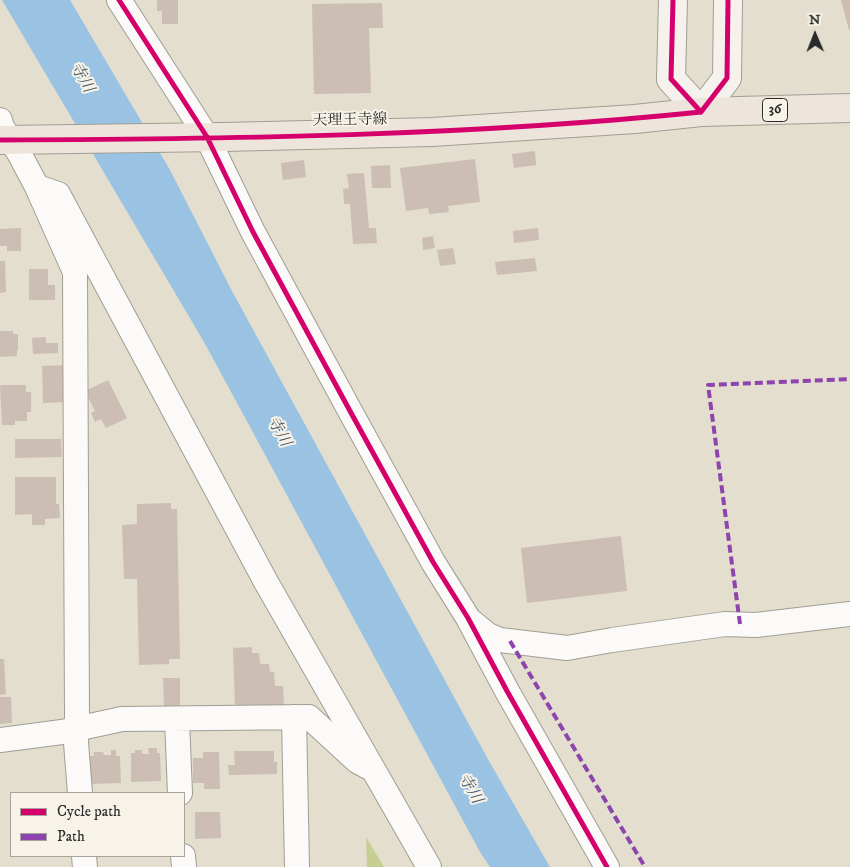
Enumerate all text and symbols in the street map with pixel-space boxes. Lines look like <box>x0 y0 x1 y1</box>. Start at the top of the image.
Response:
north arrow <box>790 10 840 60</box>
text: N <box>809 11 821 29</box>
water label: 寺川 <box>65 59 97 97</box>
road number: 36 <box>762 98 788 122</box>
street label: 天理王寺線 <box>312 111 388 131</box>
water label: 寺川 <box>262 413 294 451</box>
water label: 寺川 <box>453 770 485 808</box>
legend <box>10 792 185 857</box>
text: Cycle path <box>57 802 121 821</box>
text: Path <box>57 827 85 846</box>

